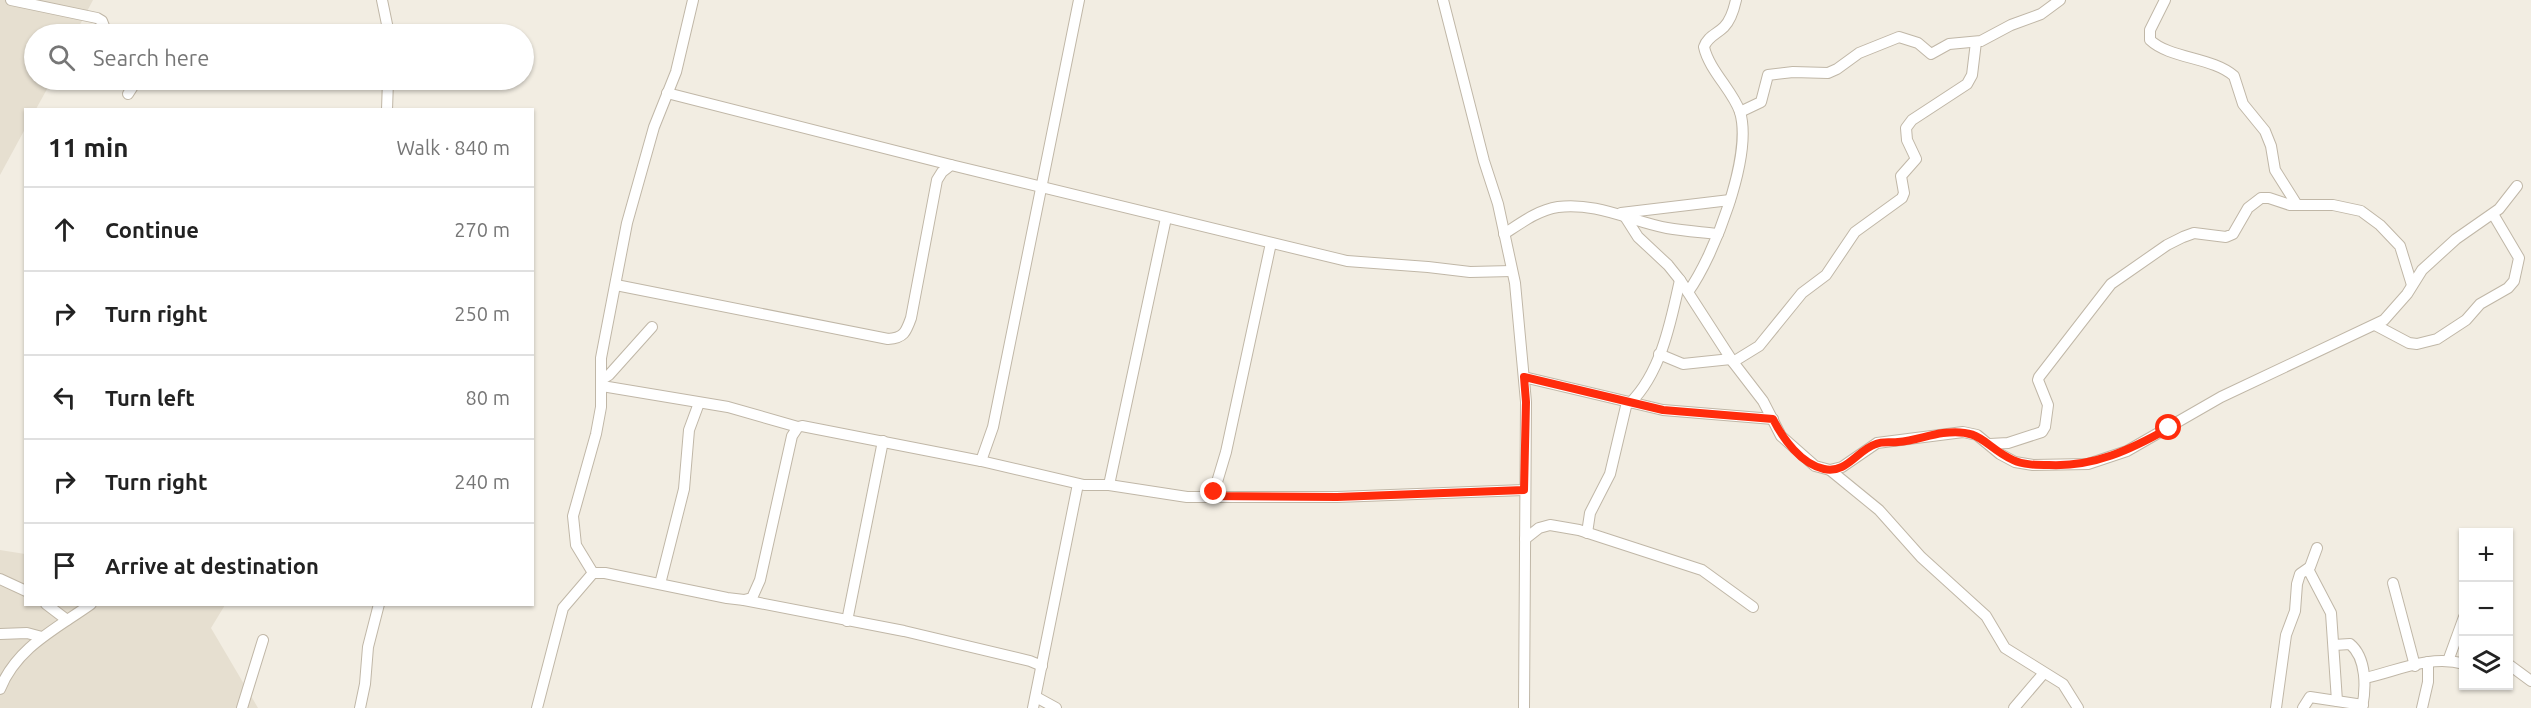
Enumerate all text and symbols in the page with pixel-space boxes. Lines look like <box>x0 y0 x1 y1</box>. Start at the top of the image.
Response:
search box <box>24 24 534 90</box>
icon: search <box>45 41 78 74</box>
text: Search here <box>93 45 209 70</box>
text: 11 min <box>48 133 128 162</box>
text: Walk · 840 m <box>397 136 510 159</box>
icon: ahead <box>48 213 81 246</box>
text: Continue <box>105 217 199 242</box>
text: 270 m <box>454 218 510 241</box>
icon: right <box>48 297 81 330</box>
text: Turn right <box>105 301 207 326</box>
text: 250 m <box>454 302 510 325</box>
icon: left <box>48 381 81 414</box>
text: Turn left <box>105 385 195 410</box>
text: 80 m <box>466 386 510 409</box>
route start <box>2155 414 2181 440</box>
icon: right <box>48 465 81 498</box>
text: Turn right <box>105 469 207 494</box>
text: 240 m <box>454 470 510 493</box>
route end <box>1200 478 1226 504</box>
map controls <box>2459 528 2513 690</box>
button: + <box>2459 528 2513 582</box>
icon: arrive <box>48 549 81 582</box>
text: Arrive at destination <box>105 553 319 578</box>
button: − <box>2459 582 2513 636</box>
button: layers <box>2459 636 2513 690</box>

